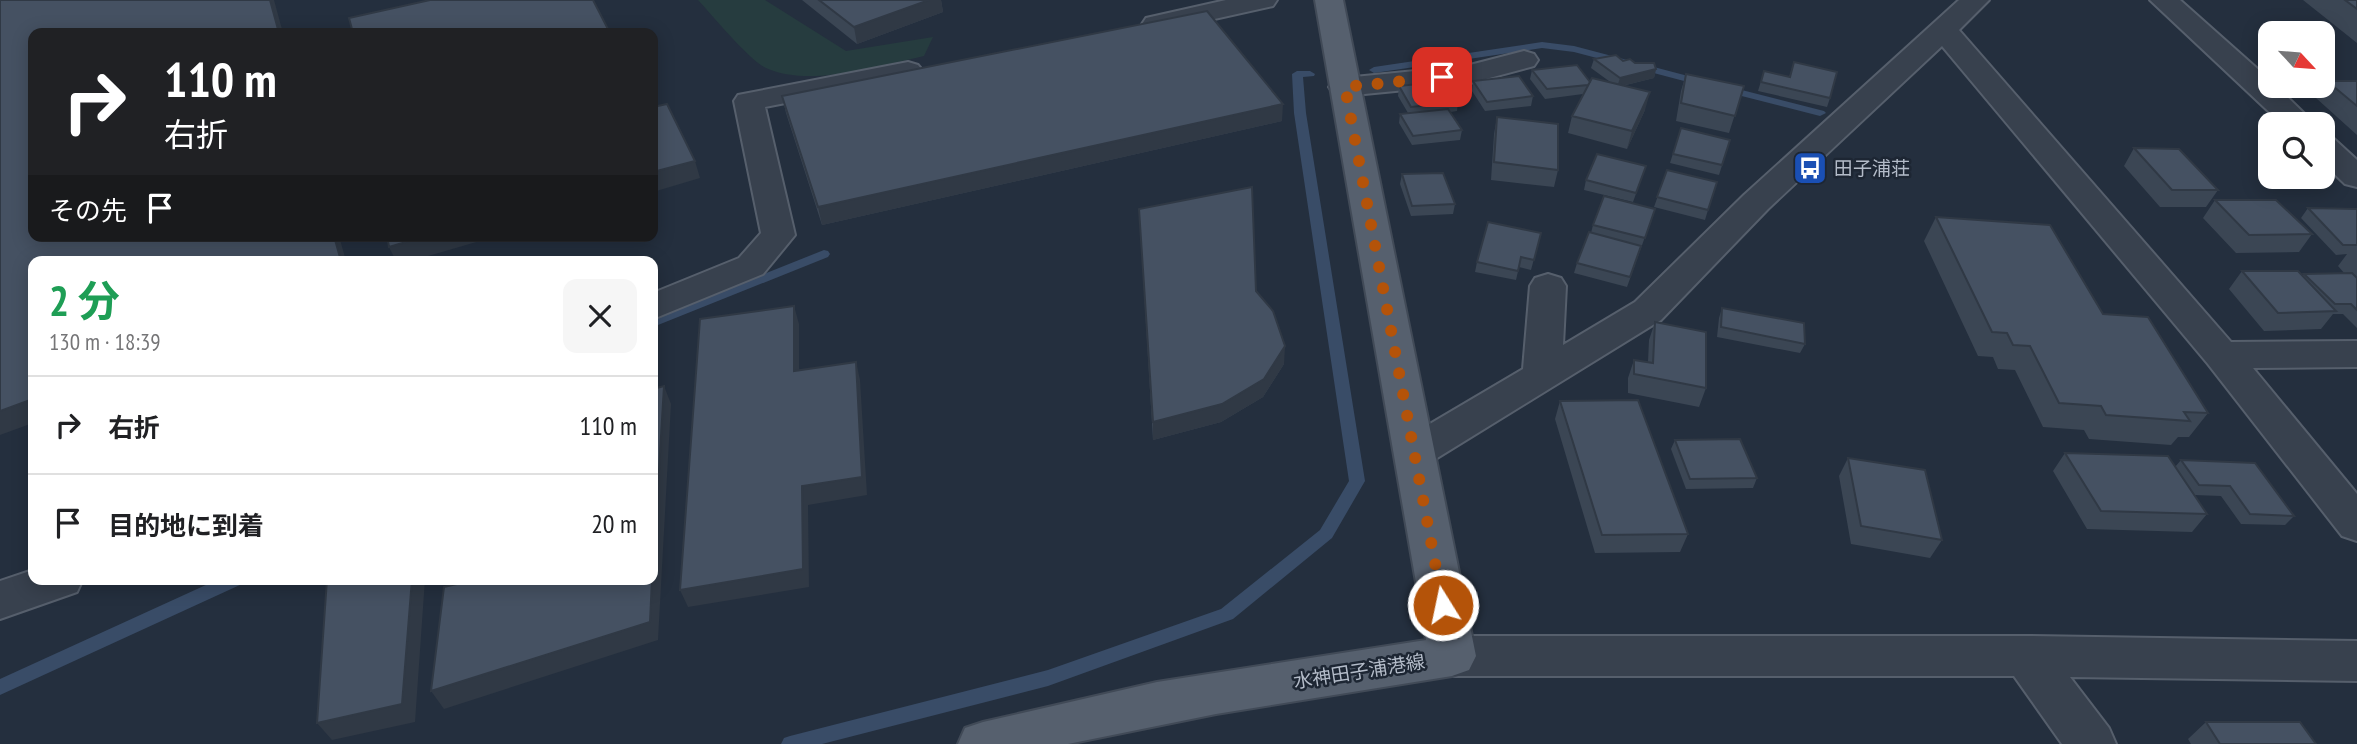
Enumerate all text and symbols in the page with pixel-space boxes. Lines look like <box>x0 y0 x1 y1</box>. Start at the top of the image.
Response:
north arrow <box>2258 21 2334 98</box>
map controls <box>2258 21 2335 189</box>
text: 110 m <box>164 47 277 111</box>
pin <box>1412 47 1472 107</box>
icon: right <box>49 56 140 147</box>
icon: arrive <box>1423 58 1461 96</box>
button: search <box>2258 112 2335 189</box>
text: 右折 <box>164 113 228 155</box>
bus stop icon: 田子浦荘 <box>1791 149 1829 187</box>
place label: 田子浦荘 <box>1834 156 1910 180</box>
icon: arrive <box>141 189 179 227</box>
text: その先 <box>49 194 127 227</box>
text: 2 分 <box>49 273 120 328</box>
button: close <box>563 279 637 353</box>
text: 130 m · 18:39 <box>49 327 161 356</box>
icon: right <box>49 406 87 444</box>
text: 110 m <box>579 409 637 442</box>
text: 右折 <box>108 411 160 444</box>
icon: arrive <box>49 504 87 542</box>
text: 20 m <box>591 507 637 540</box>
text: 目的地に到着 <box>108 509 264 542</box>
position arrow <box>1406 568 1480 642</box>
street label: 水神田子浦港線 <box>1291 649 1427 693</box>

